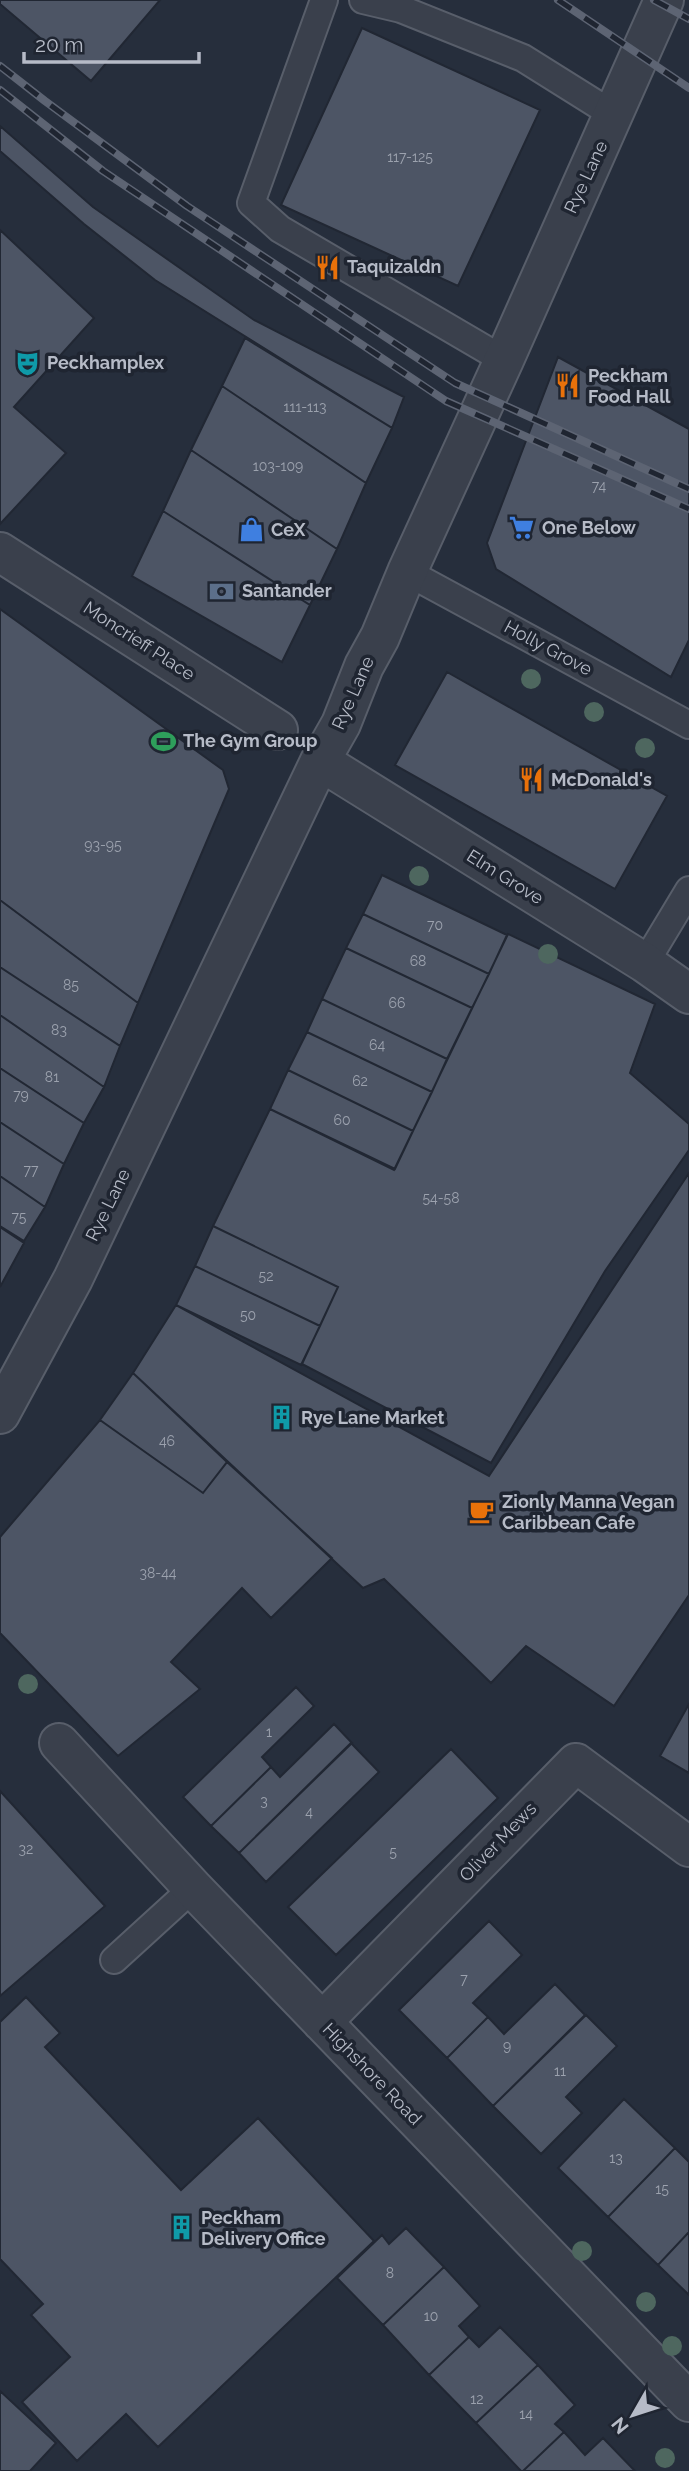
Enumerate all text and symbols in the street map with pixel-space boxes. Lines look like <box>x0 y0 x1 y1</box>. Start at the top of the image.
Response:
scale bar <box>24 21 200 65</box>
text: 20 m <box>35 32 83 57</box>
street label: Rye Lane <box>560 137 612 216</box>
house number: 117-125 <box>387 149 433 165</box>
restaurant icon: Taquizaldn <box>313 253 341 281</box>
place label: Taquizaldn <box>347 256 441 277</box>
theatre icon: Peckhamplex <box>13 349 41 377</box>
place label: Peckhamplex <box>47 352 164 373</box>
place label: Peckham Food Hall <box>588 365 671 407</box>
restaurant icon: Peckham Food Hall <box>554 372 582 400</box>
house number: 111-113 <box>283 399 327 415</box>
house number: 103-109 <box>253 458 303 474</box>
house number: 74 <box>592 478 607 494</box>
supermarket icon: One Below <box>508 514 536 542</box>
shop icon: CeX <box>237 516 265 544</box>
place label: One Below <box>542 517 637 538</box>
place label: CeX <box>271 519 306 540</box>
bank icon: Santander <box>208 577 236 605</box>
place label: Santander <box>242 580 332 601</box>
street label: Moncrieff Place <box>80 597 199 685</box>
street label: Holly Grove <box>501 616 596 680</box>
street label: Rye Lane <box>327 653 378 733</box>
sports icon: The Gym Group <box>149 727 177 755</box>
place label: The Gym Group <box>183 730 317 751</box>
restaurant icon: McDonald's <box>517 766 545 794</box>
place label: McDonald's <box>551 769 652 790</box>
house number: 93-95 <box>84 837 122 853</box>
street label: Elm Grove <box>463 845 548 909</box>
house number: 70 <box>427 917 443 933</box>
house number: 68 <box>410 953 426 969</box>
house number: 85 <box>63 977 79 993</box>
house number: 66 <box>389 995 405 1011</box>
house number: 83 <box>51 1022 67 1038</box>
house number: 64 <box>369 1037 385 1053</box>
house number: 81 <box>45 1069 59 1085</box>
house number: 62 <box>352 1073 368 1089</box>
house number: 79 <box>13 1087 29 1103</box>
house number: 60 <box>333 1112 351 1128</box>
house number: 77 <box>24 1162 39 1178</box>
street label: Rye Lane <box>81 1165 134 1244</box>
house number: 54-58 <box>422 1190 460 1206</box>
house number: 75 <box>12 1209 27 1225</box>
house number: 52 <box>259 1268 273 1284</box>
house number: 50 <box>240 1307 256 1323</box>
building icon: Rye Lane Market <box>267 1404 295 1432</box>
place label: Rye Lane Market <box>301 1407 444 1428</box>
house number: 46 <box>159 1433 175 1449</box>
place label: Zionly Manna Vegan Caribbean Cafe <box>502 1491 675 1533</box>
cafe icon: Zionly Manna Vegan Caribbean Cafe <box>468 1498 496 1526</box>
house number: 38-44 <box>140 1565 177 1581</box>
house number: 1 <box>266 1724 272 1740</box>
house number: 3 <box>260 1793 268 1809</box>
street label: Oliver Mews <box>455 1798 541 1886</box>
house number: 4 <box>305 1804 313 1820</box>
house number: 32 <box>19 1841 33 1857</box>
house number: 5 <box>389 1844 397 1860</box>
house number: 7 <box>460 1971 468 1987</box>
street label: Highshore Road <box>319 2018 426 2129</box>
house number: 9 <box>503 2038 511 2054</box>
house number: 11 <box>554 2063 566 2079</box>
house number: 13 <box>609 2150 623 2166</box>
house number: 15 <box>655 2181 669 2197</box>
place label: Peckham Delivery Office <box>201 2207 326 2249</box>
building icon: Peckham Delivery Office <box>167 2214 195 2242</box>
house number: 8 <box>386 2265 394 2281</box>
house number: 10 <box>424 2308 438 2324</box>
north arrow <box>598 2380 668 2450</box>
house number: 12 <box>470 2391 484 2407</box>
house number: 14 <box>519 2406 533 2422</box>
text: N <box>607 2413 633 2438</box>

